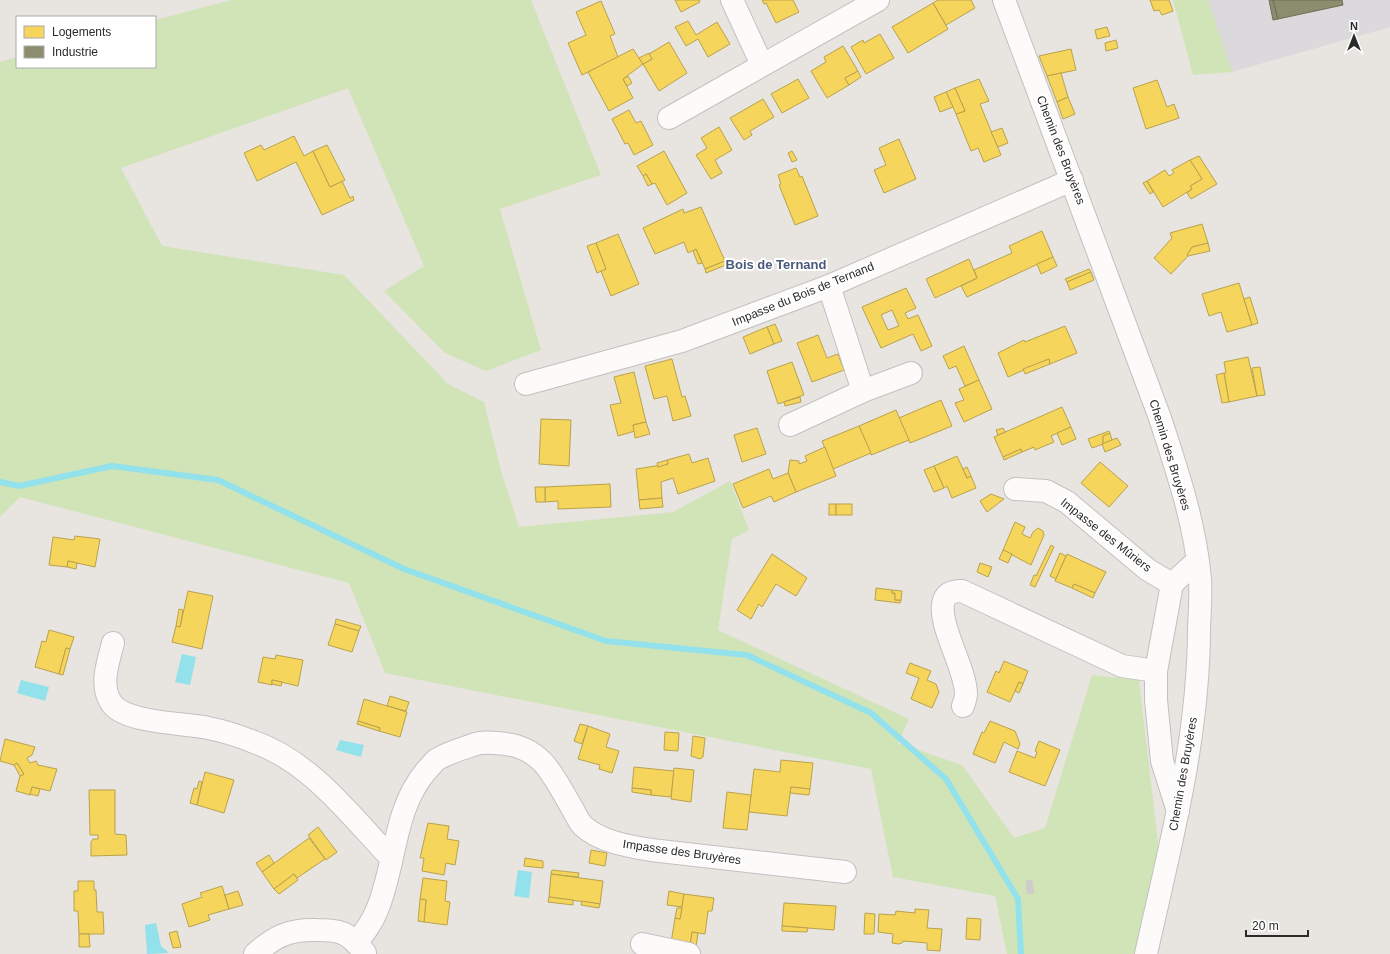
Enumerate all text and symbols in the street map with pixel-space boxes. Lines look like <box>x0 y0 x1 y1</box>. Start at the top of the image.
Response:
legend <box>16 16 156 68</box>
north arrow <box>1334 16 1374 56</box>
text: N <box>1350 20 1358 32</box>
text: Logements <box>52 25 111 39</box>
text: Industrie <box>52 45 98 59</box>
street label: Chemin des Bruyères <box>1034 94 1088 206</box>
district label: Bois de Ternand <box>726 257 826 272</box>
street label: Impasse du Bois de Ternand <box>730 259 876 329</box>
street label: Chemin des Bruyères <box>1146 398 1194 512</box>
street label: Impasse des Mûriers <box>1058 495 1154 575</box>
street label: Chemin des Bruyères <box>1166 716 1200 832</box>
street label: Impasse des Bruyères <box>622 837 742 867</box>
scale bar <box>1246 912 1308 938</box>
text: 20 m <box>1252 919 1279 933</box>

